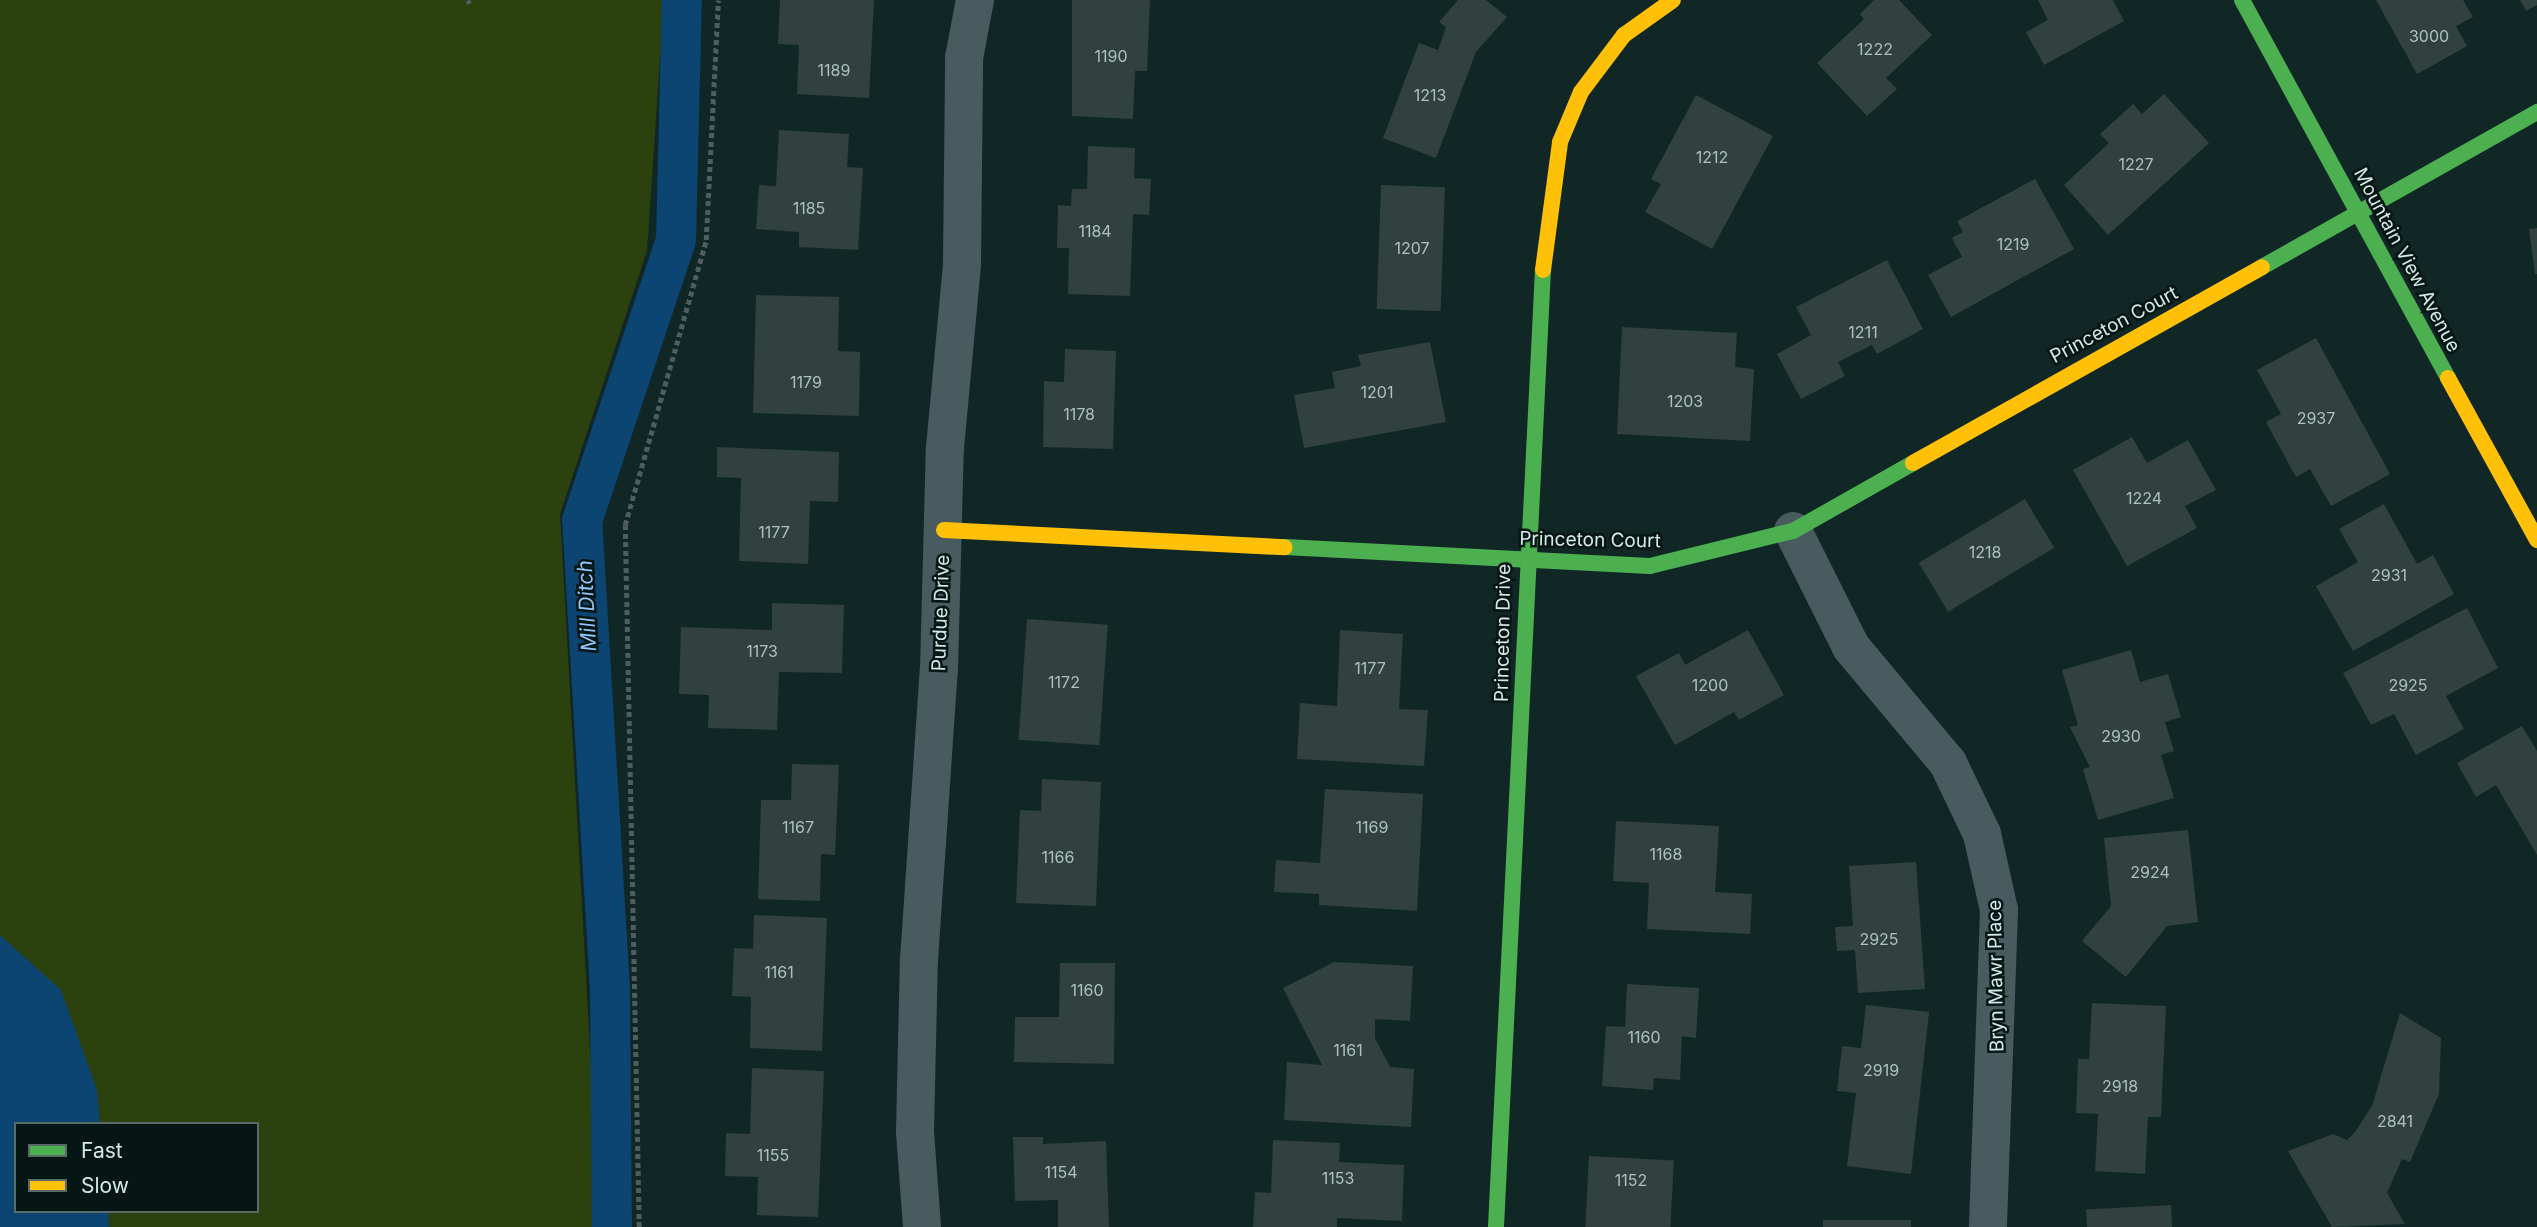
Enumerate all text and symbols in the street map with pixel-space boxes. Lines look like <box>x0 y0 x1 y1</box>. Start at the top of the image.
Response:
house number: 3000 <box>2409 26 2449 46</box>
house number: 1222 <box>1857 39 1893 59</box>
house number: 1190 <box>1094 46 1128 66</box>
house number: 1189 <box>818 60 850 80</box>
house number: 1213 <box>1414 85 1446 105</box>
house number: 1212 <box>1696 147 1728 167</box>
house number: 1227 <box>2118 154 2154 174</box>
street label: Mountain View Avenue <box>2349 164 2465 356</box>
house number: 1185 <box>793 198 825 218</box>
house number: 1184 <box>1078 221 1112 241</box>
house number: 1219 <box>1997 234 2029 254</box>
house number: 1207 <box>1394 238 1430 258</box>
street label: Princeton Court <box>2046 282 2182 368</box>
house number: 1211 <box>1848 322 1878 342</box>
house number: 1179 <box>790 372 822 392</box>
house number: 1201 <box>1361 382 1393 402</box>
house number: 1203 <box>1667 391 1703 411</box>
house number: 1178 <box>1063 404 1095 424</box>
house number: 2937 <box>2297 408 2335 428</box>
house number: 1224 <box>2126 488 2162 508</box>
house number: 1177 <box>758 522 790 542</box>
street label: Princeton Court <box>1519 527 1661 553</box>
house number: 1218 <box>1969 542 2001 562</box>
street label: Purdue Drive <box>928 554 954 672</box>
water label: Mill Ditch <box>572 560 602 652</box>
street label: Princeton Drive <box>1490 564 1516 702</box>
house number: 2931 <box>2371 565 2407 585</box>
house number: 1173 <box>746 641 778 661</box>
house number: 1177 <box>1354 658 1386 678</box>
house number: 1172 <box>1048 672 1080 692</box>
house number: 1200 <box>1692 675 1728 695</box>
house number: 2925 <box>2388 675 2428 695</box>
house number: 2930 <box>2101 726 2141 746</box>
house number: 1167 <box>782 817 814 837</box>
house number: 1169 <box>1356 817 1388 837</box>
house number: 1168 <box>1650 844 1682 864</box>
house number: 1166 <box>1042 847 1074 867</box>
house number: 2924 <box>2130 862 2170 882</box>
street label: Bryn Mawr Place <box>1983 900 2009 1052</box>
house number: 2925 <box>1859 929 1899 949</box>
house number: 1161 <box>764 962 794 982</box>
house number: 1160 <box>1070 980 1104 1000</box>
house number: 1160 <box>1627 1027 1661 1047</box>
house number: 1161 <box>1333 1040 1363 1060</box>
house number: 2919 <box>1863 1060 1899 1080</box>
house number: 2918 <box>2102 1076 2138 1096</box>
house number: 2841 <box>2377 1111 2413 1131</box>
legend <box>14 1122 259 1213</box>
text: Fast <box>81 1138 123 1163</box>
house number: 1155 <box>757 1145 789 1165</box>
house number: 1154 <box>1044 1162 1078 1182</box>
house number: 1153 <box>1322 1168 1354 1188</box>
house number: 1152 <box>1615 1170 1647 1190</box>
text: Slow <box>81 1173 129 1198</box>

